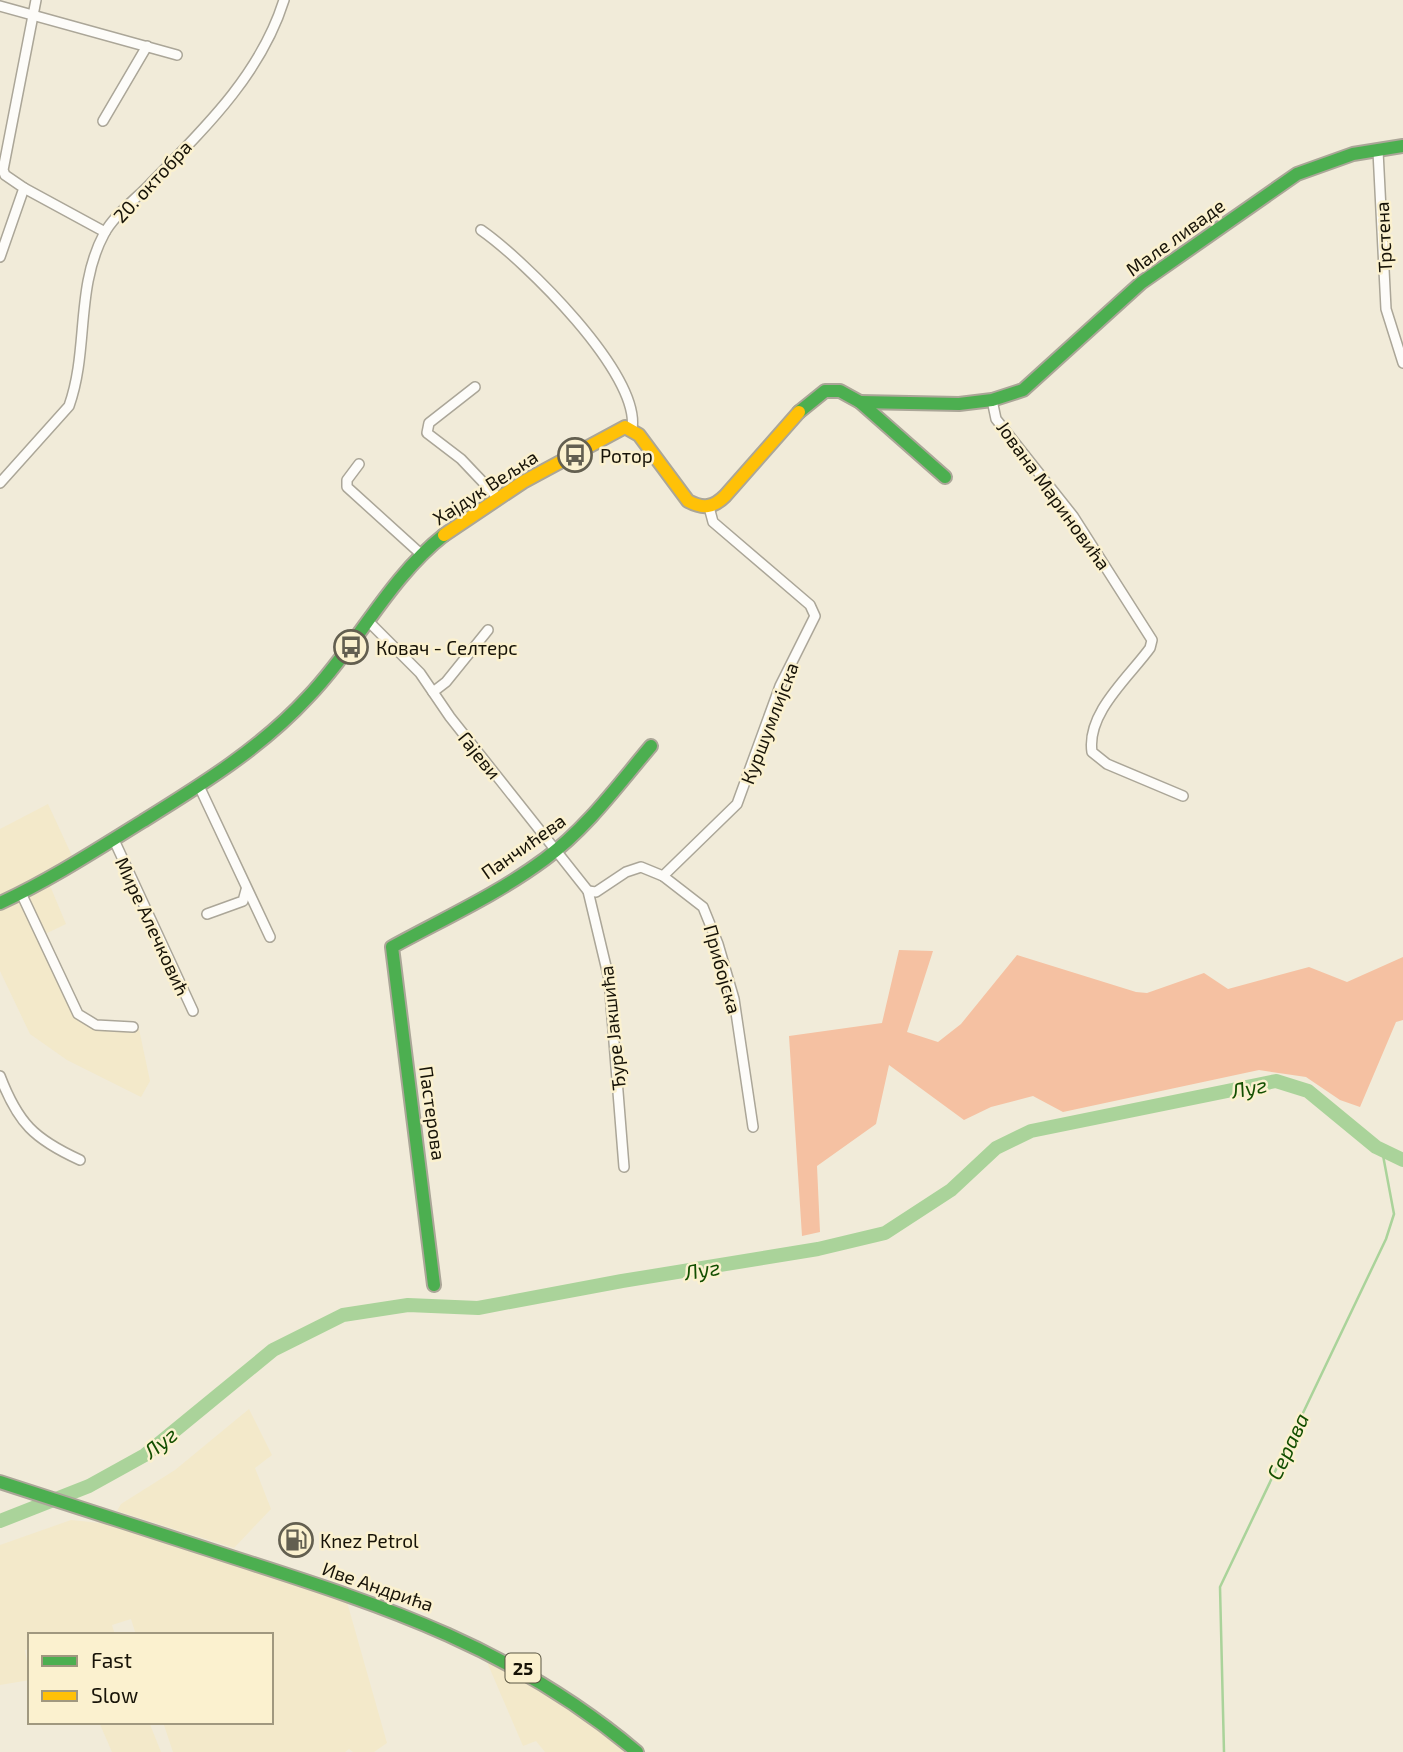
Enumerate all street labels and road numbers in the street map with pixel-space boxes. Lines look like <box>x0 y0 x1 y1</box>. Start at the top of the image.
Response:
street label: 20. октобра <box>108 135 196 227</box>
street label: Мале ливаде <box>1121 193 1229 281</box>
street label: Трстена <box>1370 201 1396 273</box>
street label: Јована Мариновића <box>992 416 1116 574</box>
street label: Хајдук Вељка <box>428 445 542 530</box>
street label: Куршумлијска <box>735 659 804 788</box>
street label: Гајеви <box>454 726 506 784</box>
street label: Панчићева <box>476 809 570 883</box>
street label: Мире Алечковић <box>111 853 195 999</box>
street label: Прибојска <box>699 922 747 1016</box>
street label: Ђуре Јакшића <box>594 964 631 1091</box>
street label: Пастерова <box>415 1064 451 1162</box>
street label: Иве Андрића <box>319 1556 437 1616</box>
road number: 25 <box>505 1653 540 1682</box>

